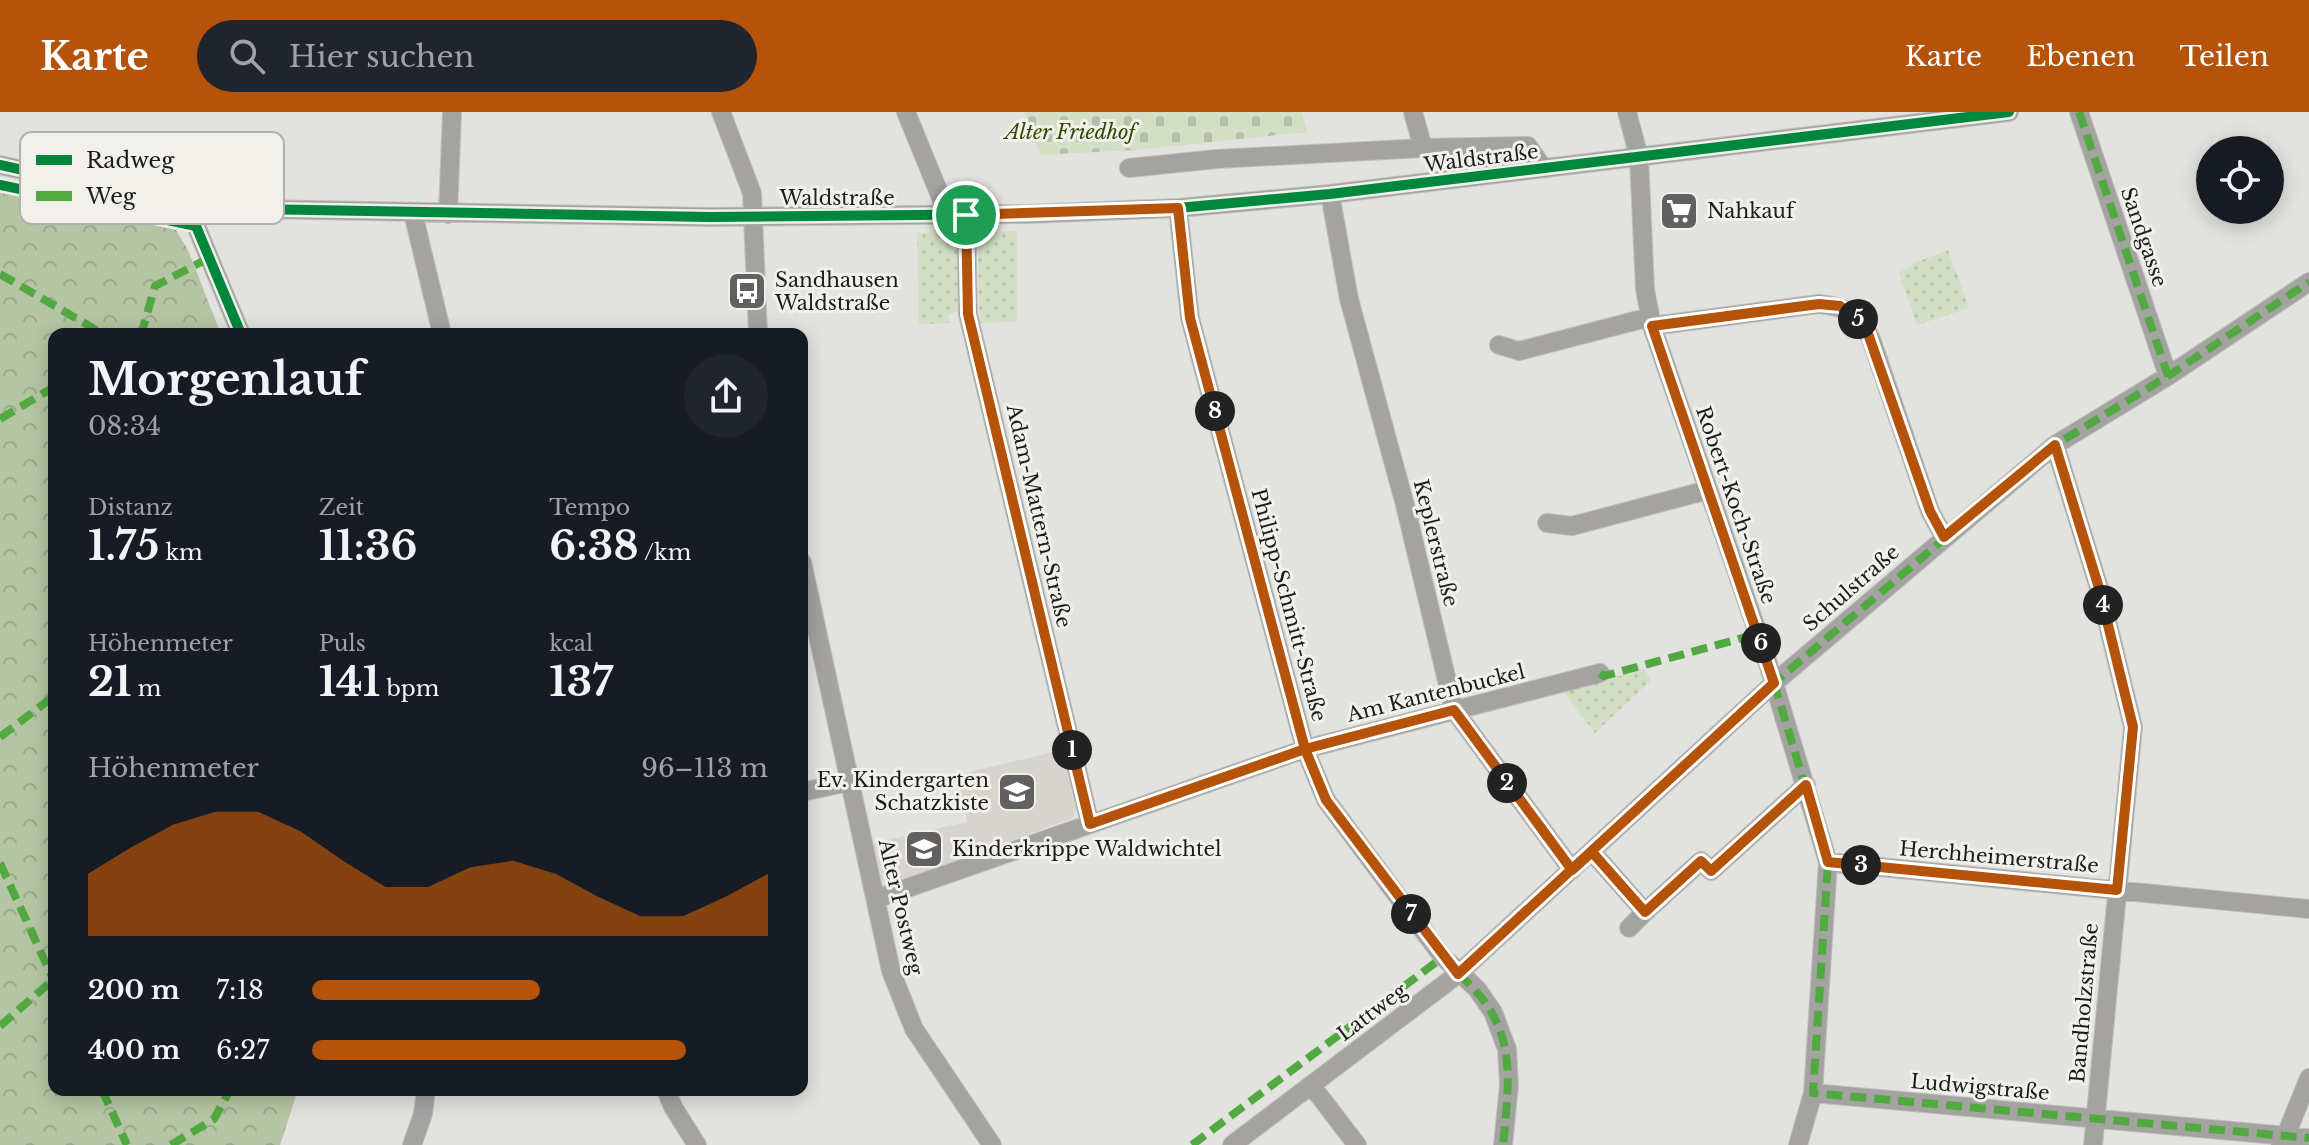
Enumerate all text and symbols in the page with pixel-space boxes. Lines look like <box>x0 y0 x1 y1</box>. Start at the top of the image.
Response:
search box <box>197 20 757 92</box>
text: Karte <box>40 33 149 80</box>
icon: search <box>225 34 269 78</box>
text: Hier suchen <box>289 38 474 75</box>
text: Karte <box>1905 39 1982 74</box>
text: Ebenen <box>2026 39 2135 74</box>
text: Teilen <box>2179 39 2269 74</box>
park label: Alter Friedhof <box>1002 120 1139 144</box>
legend <box>20 132 284 224</box>
map controls <box>2196 136 2284 224</box>
button: locate <box>2196 136 2284 224</box>
street label: Waldstraße <box>1421 139 1540 177</box>
text: Radweg <box>86 147 175 174</box>
pin <box>932 181 1000 249</box>
text: Weg <box>85 183 137 210</box>
street label: Sandgasse <box>2116 184 2172 290</box>
street label: Waldstraße <box>778 186 895 210</box>
supermarket icon: Nahkauf <box>1658 190 1700 232</box>
icon: arrive <box>944 193 988 237</box>
place label: Nahkauf <box>1707 199 1797 223</box>
place label: Sandhausen Waldstraße <box>774 268 899 315</box>
bus stop icon: Sandhausen Waldstraße <box>726 270 768 312</box>
pin: 5 <box>1838 299 1878 339</box>
text: 5 <box>1851 305 1865 332</box>
text: Morgenlauf <box>88 352 364 407</box>
button: share <box>684 354 768 438</box>
pin: 8 <box>1195 391 1235 431</box>
text: 8 <box>1208 397 1222 424</box>
street label: Adam-Mattern-Straße <box>1001 401 1076 630</box>
street label: Robert-Koch-Straße <box>1691 403 1781 607</box>
text: 08:34 <box>88 410 161 442</box>
street label: Keplerstraße <box>1409 477 1463 609</box>
street label: Philipp-Schmitt-Straße <box>1246 486 1332 724</box>
text: Distanz <box>88 494 173 521</box>
text: Zeit <box>319 494 364 521</box>
text: Tempo <box>549 494 630 521</box>
text: 1.75 <box>88 521 159 571</box>
text: 11:36 <box>319 521 417 571</box>
text: 6:38 <box>549 521 639 571</box>
text: km <box>159 539 203 566</box>
text: /km <box>639 539 691 566</box>
street label: Schulstraße <box>1798 540 1904 636</box>
pin: 4 <box>2083 585 2123 625</box>
text: 4 <box>2096 591 2110 618</box>
pin: 6 <box>1741 623 1781 663</box>
text: 6 <box>1754 629 1768 656</box>
text: Höhenmeter <box>88 630 233 657</box>
text: Puls <box>319 630 366 657</box>
text: kcal <box>549 630 593 657</box>
text: 21 <box>88 657 131 707</box>
text: 141 <box>319 657 380 707</box>
text: 137 <box>549 657 613 707</box>
street label: Am Kantenbuckel <box>1344 659 1528 727</box>
text: m <box>131 675 161 702</box>
text: bpm <box>380 675 439 702</box>
pin: 1 <box>1052 730 1092 770</box>
text: 1 <box>1067 736 1077 763</box>
text: Höhenmeter <box>88 752 259 784</box>
text: 96–113 m <box>641 752 768 784</box>
pin: 2 <box>1487 763 1527 803</box>
place label: Ev. Kindergarten Schatzkiste <box>817 768 989 815</box>
text: 2 <box>1500 769 1514 796</box>
school or university icon: Ev. Kindergarten Schatzkiste <box>996 771 1038 813</box>
school or university icon: Kinderkrippe Waldwichtel <box>903 828 945 870</box>
street label: Alter Postweg <box>873 836 929 978</box>
street label: Herchheimerstraße <box>1898 836 2100 878</box>
place label: Kinderkrippe Waldwichtel <box>952 837 1222 861</box>
pin: 3 <box>1841 845 1881 885</box>
text: 3 <box>1854 851 1868 878</box>
pin: 7 <box>1391 894 1431 934</box>
text: 7 <box>1405 900 1417 927</box>
street label: Bandholzstraße <box>2065 922 2103 1084</box>
text: 200 m <box>88 974 180 1006</box>
text: 7:18 <box>216 974 264 1006</box>
street label: Lattweg <box>1332 977 1412 1046</box>
text: 400 m <box>88 1034 180 1066</box>
text: 6:27 <box>216 1034 269 1066</box>
street label: Ludwigstraße <box>1909 1069 2051 1105</box>

